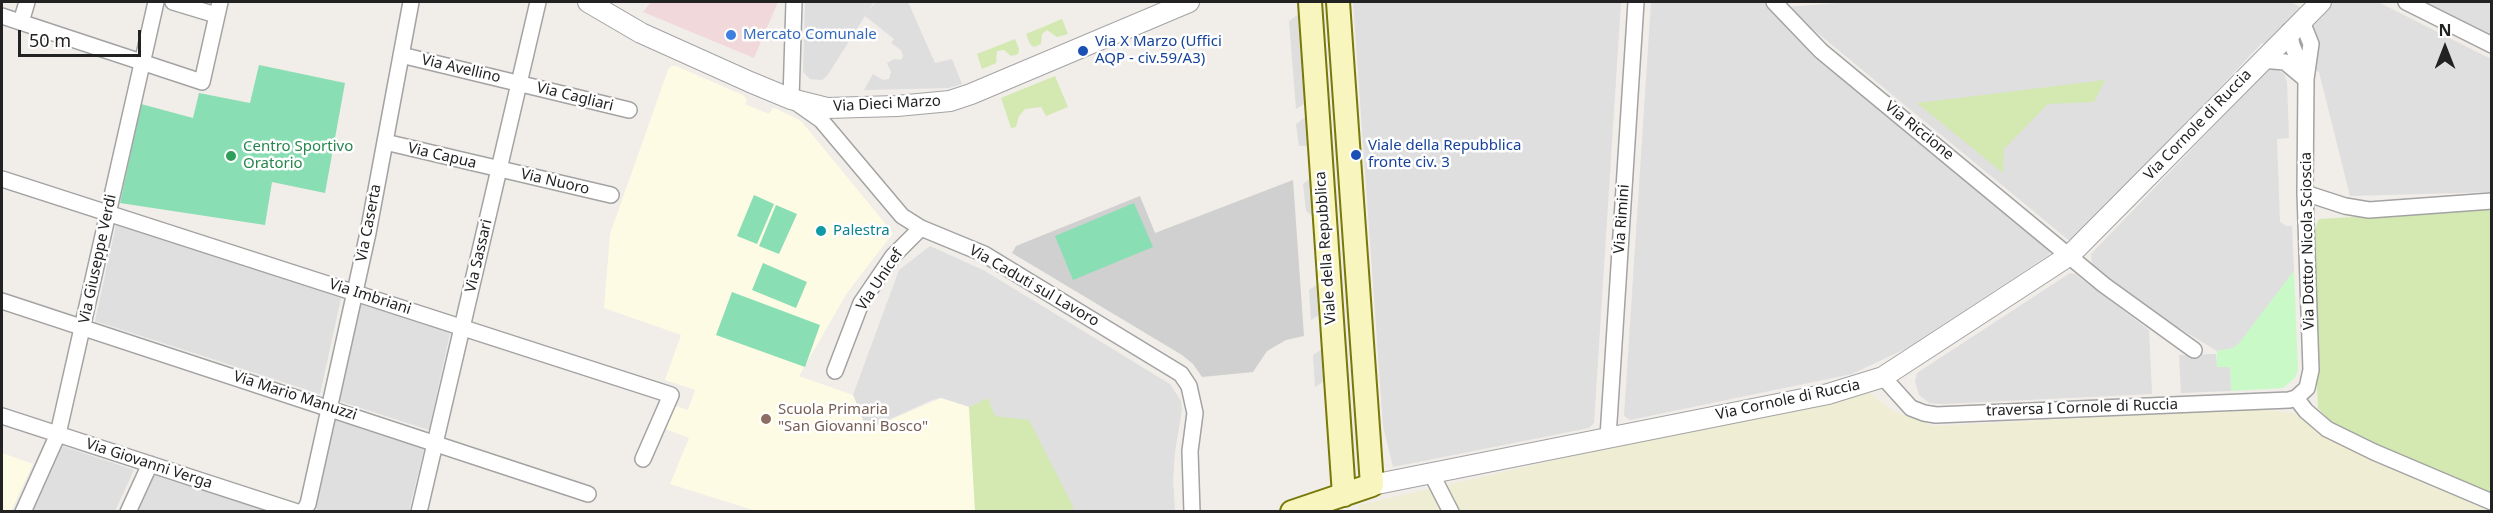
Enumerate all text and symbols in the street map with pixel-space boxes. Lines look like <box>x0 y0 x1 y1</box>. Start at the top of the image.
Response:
scale bar <box>21 18 144 56</box>
north arrow <box>2415 18 2475 78</box>
text: N <box>2438 19 2452 41</box>
place label: Mercato Comunale <box>743 26 877 44</box>
text: 50 m <box>29 28 71 52</box>
marker: Mercato Comunale <box>724 28 738 42</box>
place label: Via X Marzo (Uffici AQP - civ.59/A3) <box>1095 33 1222 68</box>
marker: Via X Marzo (Uffici AQP - civ.59/A3) <box>1076 44 1090 58</box>
street label: Via Avellino <box>420 51 502 87</box>
street label: Via Cornole di Ruccia <box>2141 66 2255 184</box>
street label: Via Cagliari <box>535 79 615 115</box>
street label: Via Dieci Marzo <box>833 92 941 116</box>
street label: Via Riccione <box>1881 98 1957 164</box>
place label: Viale della Repubblica fronte civ. 3 <box>1368 137 1521 172</box>
place label: Centro Sportivo Oratorio <box>243 138 353 173</box>
street label: Via Capua <box>406 139 478 173</box>
marker: Viale della Repubblica fronte civ. 3 <box>1349 148 1363 162</box>
marker: Centro Sportivo Oratorio <box>224 149 238 163</box>
street label: Via Dottor Nicola Scioscia <box>2297 152 2319 330</box>
street label: Via Nuoro <box>519 165 591 199</box>
street label: Viale della Repubblica <box>1312 171 1340 325</box>
street label: Via Caserta <box>353 183 385 263</box>
street label: Via Rimini <box>1611 184 1633 254</box>
street label: Via Giuseppe Verdi <box>75 193 121 325</box>
street label: Via Sassari <box>462 218 496 294</box>
place label: Palestra <box>833 222 890 240</box>
marker: Palestra <box>814 224 828 238</box>
street label: Via Caduti sul Lavoro <box>966 241 1102 331</box>
street label: Via Unicef <box>853 246 907 314</box>
street label: Via Imbriani <box>327 275 413 319</box>
street label: Via Mario Manuzzi <box>231 368 359 424</box>
street label: Via Cornole di Ruccia <box>1714 376 1862 424</box>
street label: traversa I Cornole di Ruccia <box>1986 396 2178 420</box>
place label: Scuola Primaria "San Giovanni Bosco" <box>778 401 928 436</box>
marker: Scuola Primaria "San Giovanni Bosco" <box>759 412 773 426</box>
street label: Via Giovanni Verga <box>83 435 215 493</box>

